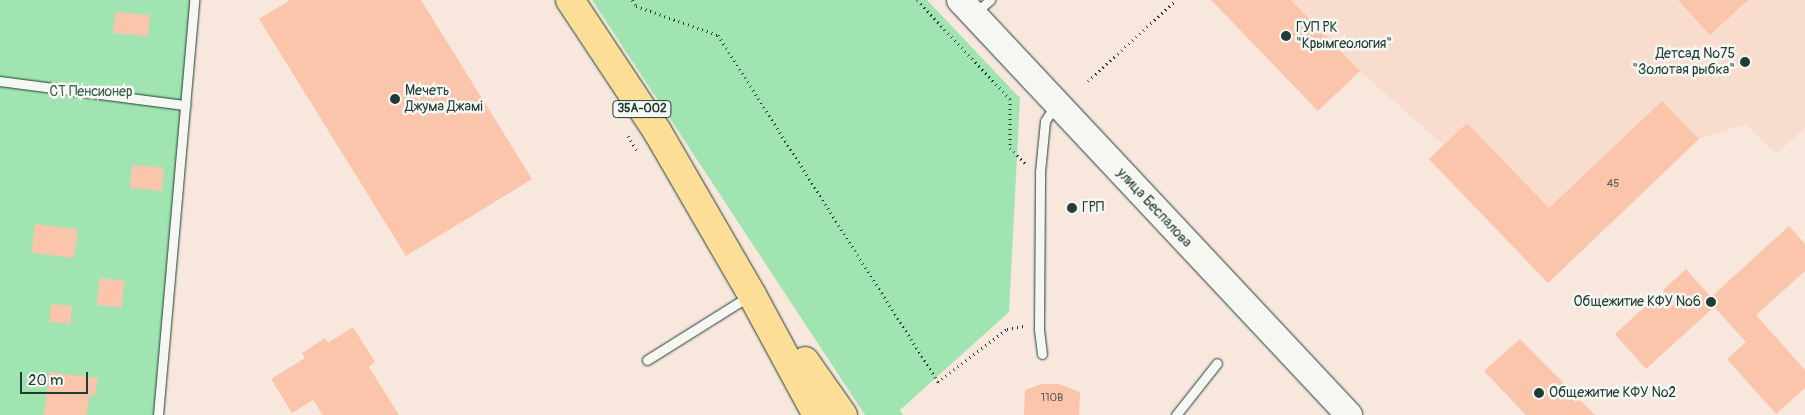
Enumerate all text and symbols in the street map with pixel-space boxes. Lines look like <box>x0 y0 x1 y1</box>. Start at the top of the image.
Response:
place label: ГУП РК "Крымгеология" <box>1296 20 1392 52</box>
marker: ГУП РК "Крымгеология" <box>1280 30 1292 42</box>
place label: Детсад №75 "Золотая рыбка" <box>1632 46 1735 78</box>
marker: Детсад №75 "Золотая рыбка" <box>1739 56 1751 68</box>
place label: Мечеть Джума Джамі <box>405 83 483 115</box>
park label: СТ Пенсионер <box>49 84 133 100</box>
marker: Мечеть Джума Джамі <box>389 93 401 105</box>
road number: 35А-002 <box>612 100 672 118</box>
street label: улица Беспалова <box>1113 165 1195 251</box>
house number: 45 <box>1607 177 1619 191</box>
place label: ГРП <box>1082 200 1104 216</box>
marker: ГРП <box>1066 202 1078 214</box>
place label: Общежитие КФУ №6 <box>1573 294 1701 310</box>
marker: Общежитие КФУ №6 <box>1705 296 1717 308</box>
scale bar <box>22 362 90 394</box>
text: 20 m <box>28 371 63 390</box>
place label: Общежитие КФУ №2 <box>1549 385 1676 401</box>
marker: Общежитие КФУ №2 <box>1533 387 1545 399</box>
house number: 110В <box>1041 391 1063 405</box>

